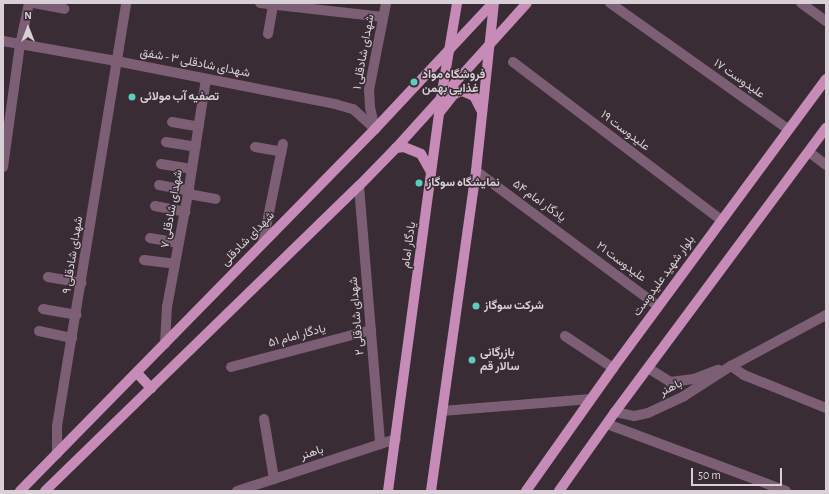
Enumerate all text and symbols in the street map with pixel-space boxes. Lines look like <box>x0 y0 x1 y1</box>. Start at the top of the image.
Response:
north arrow <box>8 8 48 48</box>
text: N <box>24 10 32 21</box>
street label: شهدای شادقلی ۱ <box>350 13 378 91</box>
street label: شهدای شادقلی ۳ - شفق <box>139 45 251 81</box>
street label: علیدوست ۱۷ <box>711 56 767 102</box>
place label: فروشگاه مواد غذایی بهمن <box>422 68 485 96</box>
marker: فروشگاه مواد غذایی بهمن <box>409 77 419 87</box>
place label: تصفیه آب مولائی <box>140 90 219 104</box>
marker: تصفیه آب مولائی <box>127 92 137 102</box>
street label: علیدوست ۱۹ <box>598 108 652 154</box>
street label: شهدای شادقلی ۷ <box>158 169 186 249</box>
place label: نمایشگاه سوگاز <box>427 176 500 190</box>
street label: یادگار امام ۵۴ <box>510 177 568 225</box>
marker: نمایشگاه سوگاز <box>414 178 424 188</box>
street label: شهدای شادقلی <box>218 209 278 269</box>
street label: شهدای شادقلی ۹ <box>60 215 86 295</box>
street label: یادگار امام <box>399 221 419 269</box>
street label: بلوار شهید علیدوست <box>630 233 698 319</box>
street label: علیدوست ۲۱ <box>593 239 649 285</box>
street label: شهدای شادقلی ۲ <box>346 276 368 356</box>
place label: شرکت سوگاز <box>484 299 544 313</box>
marker: شرکت سوگاز <box>471 301 481 311</box>
street label: یادگار امام ۵۱ <box>267 321 327 351</box>
place label: بازرگانی سالار قم <box>480 346 519 374</box>
marker: بازرگانی سالار قم <box>467 355 477 365</box>
street label: باهنر <box>657 376 685 400</box>
street label: باهنر <box>299 442 325 464</box>
scale bar <box>693 460 784 486</box>
text: 50 m <box>698 469 721 481</box>

